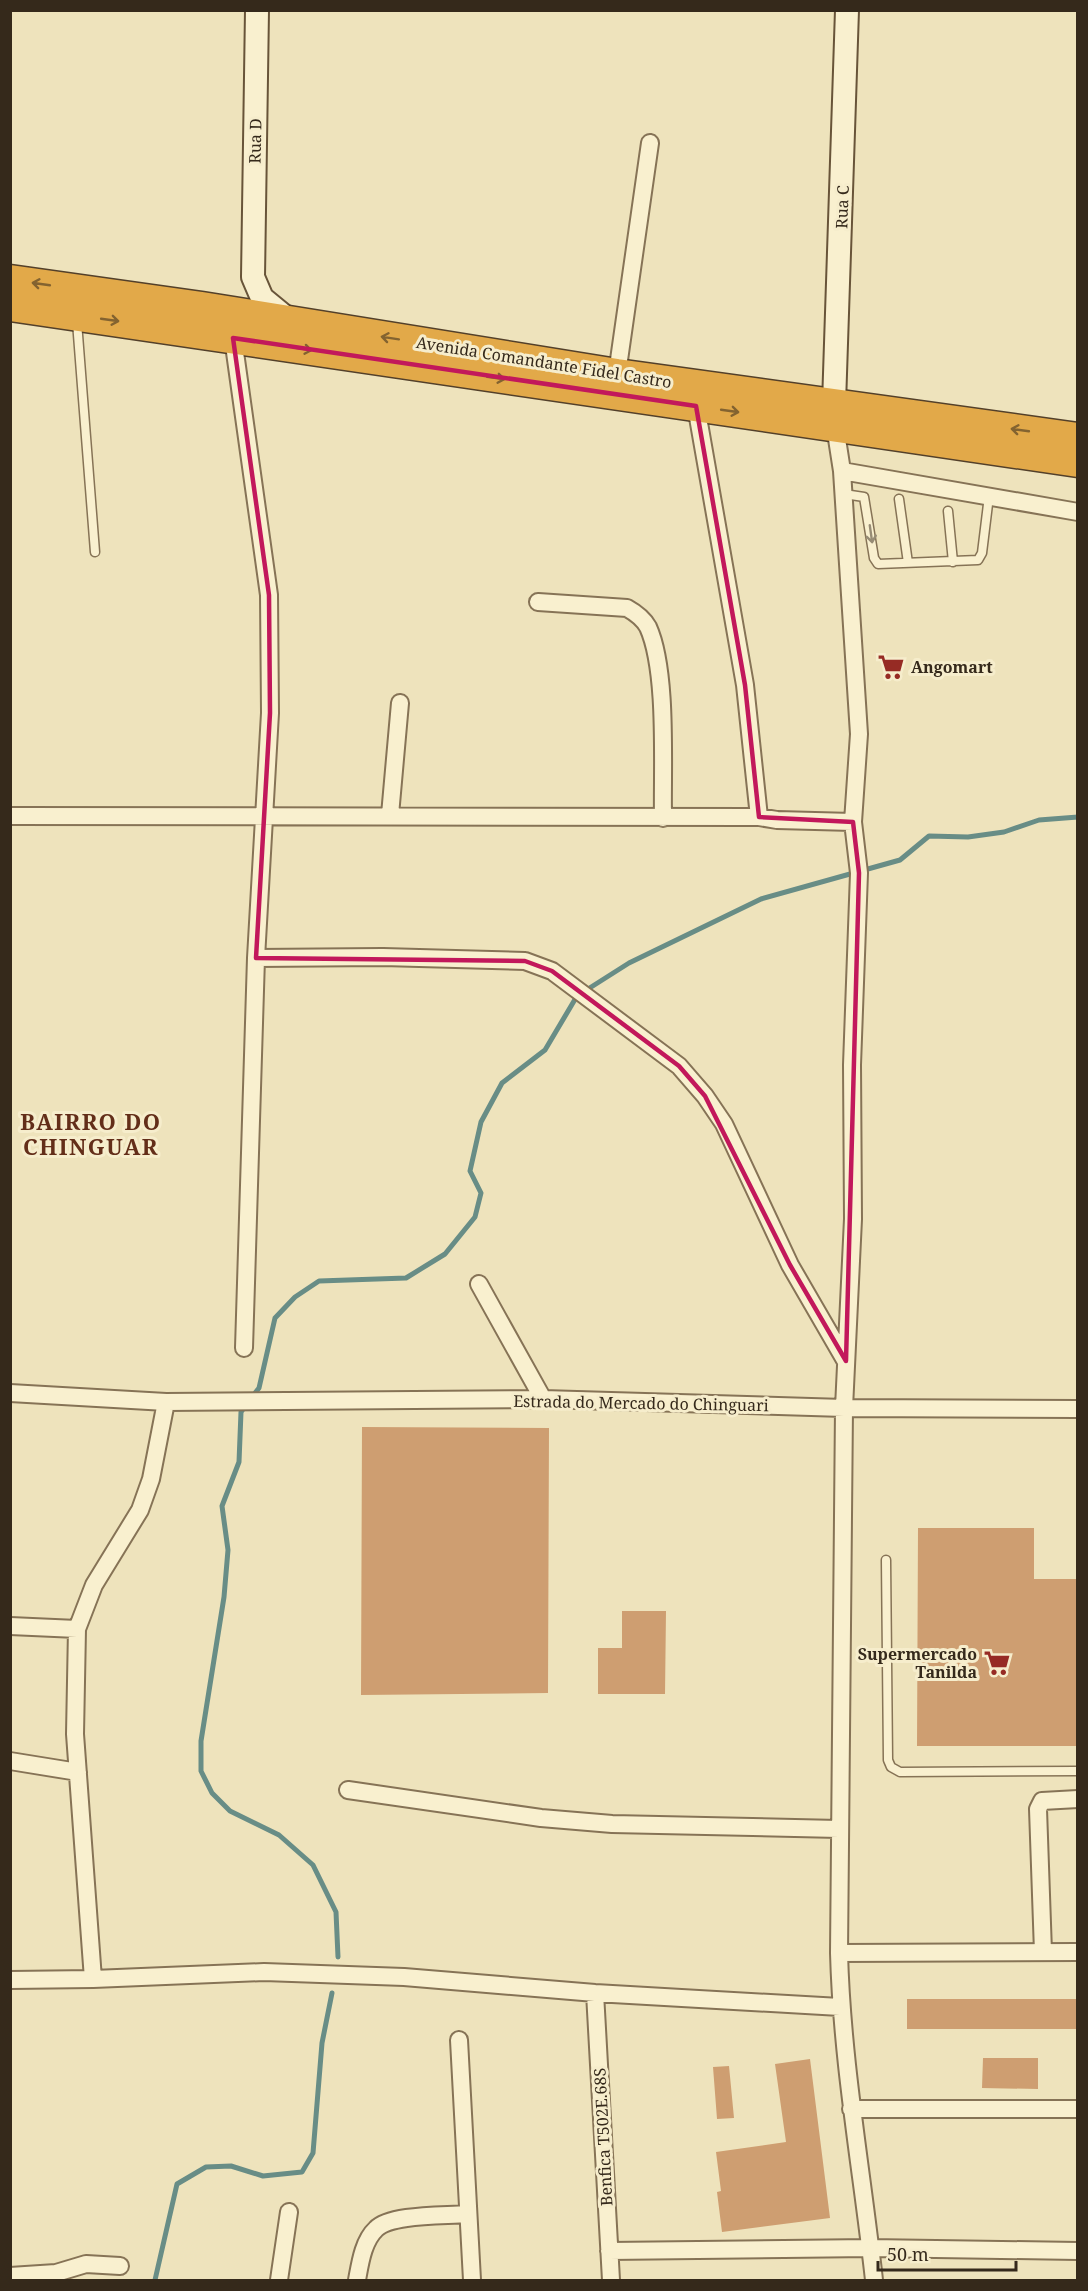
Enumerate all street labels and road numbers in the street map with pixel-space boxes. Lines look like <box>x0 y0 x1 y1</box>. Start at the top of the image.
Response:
street label: Rua D <box>244 118 266 164</box>
street label: Rua C <box>830 185 854 229</box>
street label: Avenida Comandante Fidel Castro <box>415 331 673 393</box>
street label: Estrada do Mercado do Chinguari <box>513 1390 769 1416</box>
street label: Benfica T502E.68S <box>588 2067 618 2207</box>

